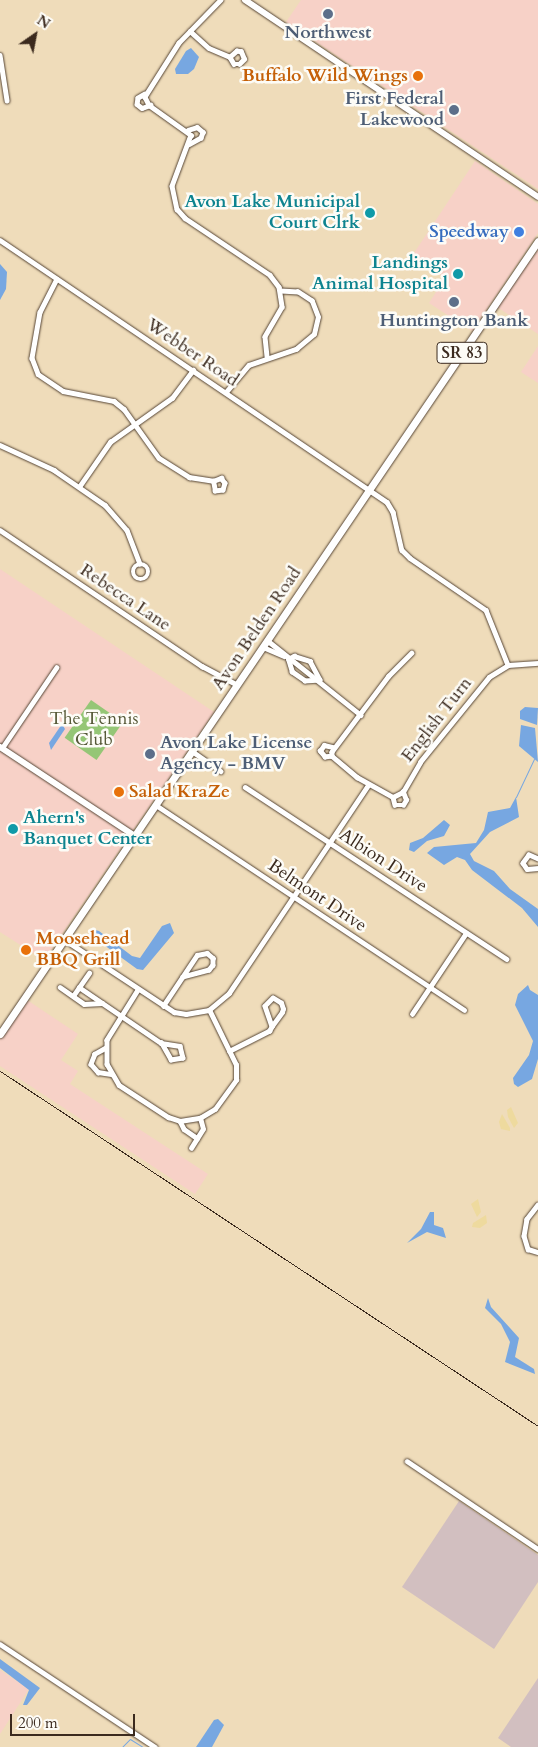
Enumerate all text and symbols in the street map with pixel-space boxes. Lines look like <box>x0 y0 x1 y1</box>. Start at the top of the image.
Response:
marker: Northwest <box>322 8 334 20</box>
north arrow <box>10 10 60 60</box>
text: N <box>33 11 54 33</box>
place label: Northwest <box>285 22 371 44</box>
place label: Buffalo Wild Wings <box>242 65 408 87</box>
marker: Buffalo Wild Wings <box>412 70 424 82</box>
place label: First Federal Lakewood <box>345 89 444 132</box>
marker: First Federal Lakewood <box>448 104 460 116</box>
place label: Avon Lake Municipal Court Clrk <box>184 192 360 234</box>
marker: Avon Lake Municipal Court Clrk <box>364 207 376 219</box>
place label: Speedway <box>429 221 509 243</box>
marker: Speedway <box>513 226 525 238</box>
place label: Landings Animal Hospital <box>312 253 448 296</box>
marker: Landings Animal Hospital <box>452 268 464 280</box>
marker: Huntington Bank <box>448 296 460 308</box>
place label: Huntington Bank <box>380 310 528 332</box>
street label: Webber Road <box>142 314 242 392</box>
road number: SR 83 <box>436 339 488 366</box>
street label: Rebecca Lane <box>76 560 174 636</box>
street label: Avon Belden Road <box>208 563 306 695</box>
street label: English Turn <box>397 673 477 767</box>
park label: The Tennis Club <box>49 709 139 752</box>
place label: Avon Lake License Agency - BMV <box>160 733 312 776</box>
marker: Avon Lake License Agency - BMV <box>144 748 156 760</box>
place label: Salad KraZe <box>129 781 230 803</box>
marker: Salad KraZe <box>113 786 125 798</box>
place label: Ahern's Banquet Center <box>23 808 152 851</box>
marker: Ahern's Banquet Center <box>7 823 19 835</box>
street label: Albion Drive <box>335 825 431 897</box>
street label: Belmont Drive <box>264 855 370 937</box>
place label: Moosehead BBQ Grill <box>36 929 129 972</box>
marker: Moosehead BBQ Grill <box>20 944 32 956</box>
scale bar <box>12 1704 138 1736</box>
text: 200 m <box>18 1713 58 1733</box>

